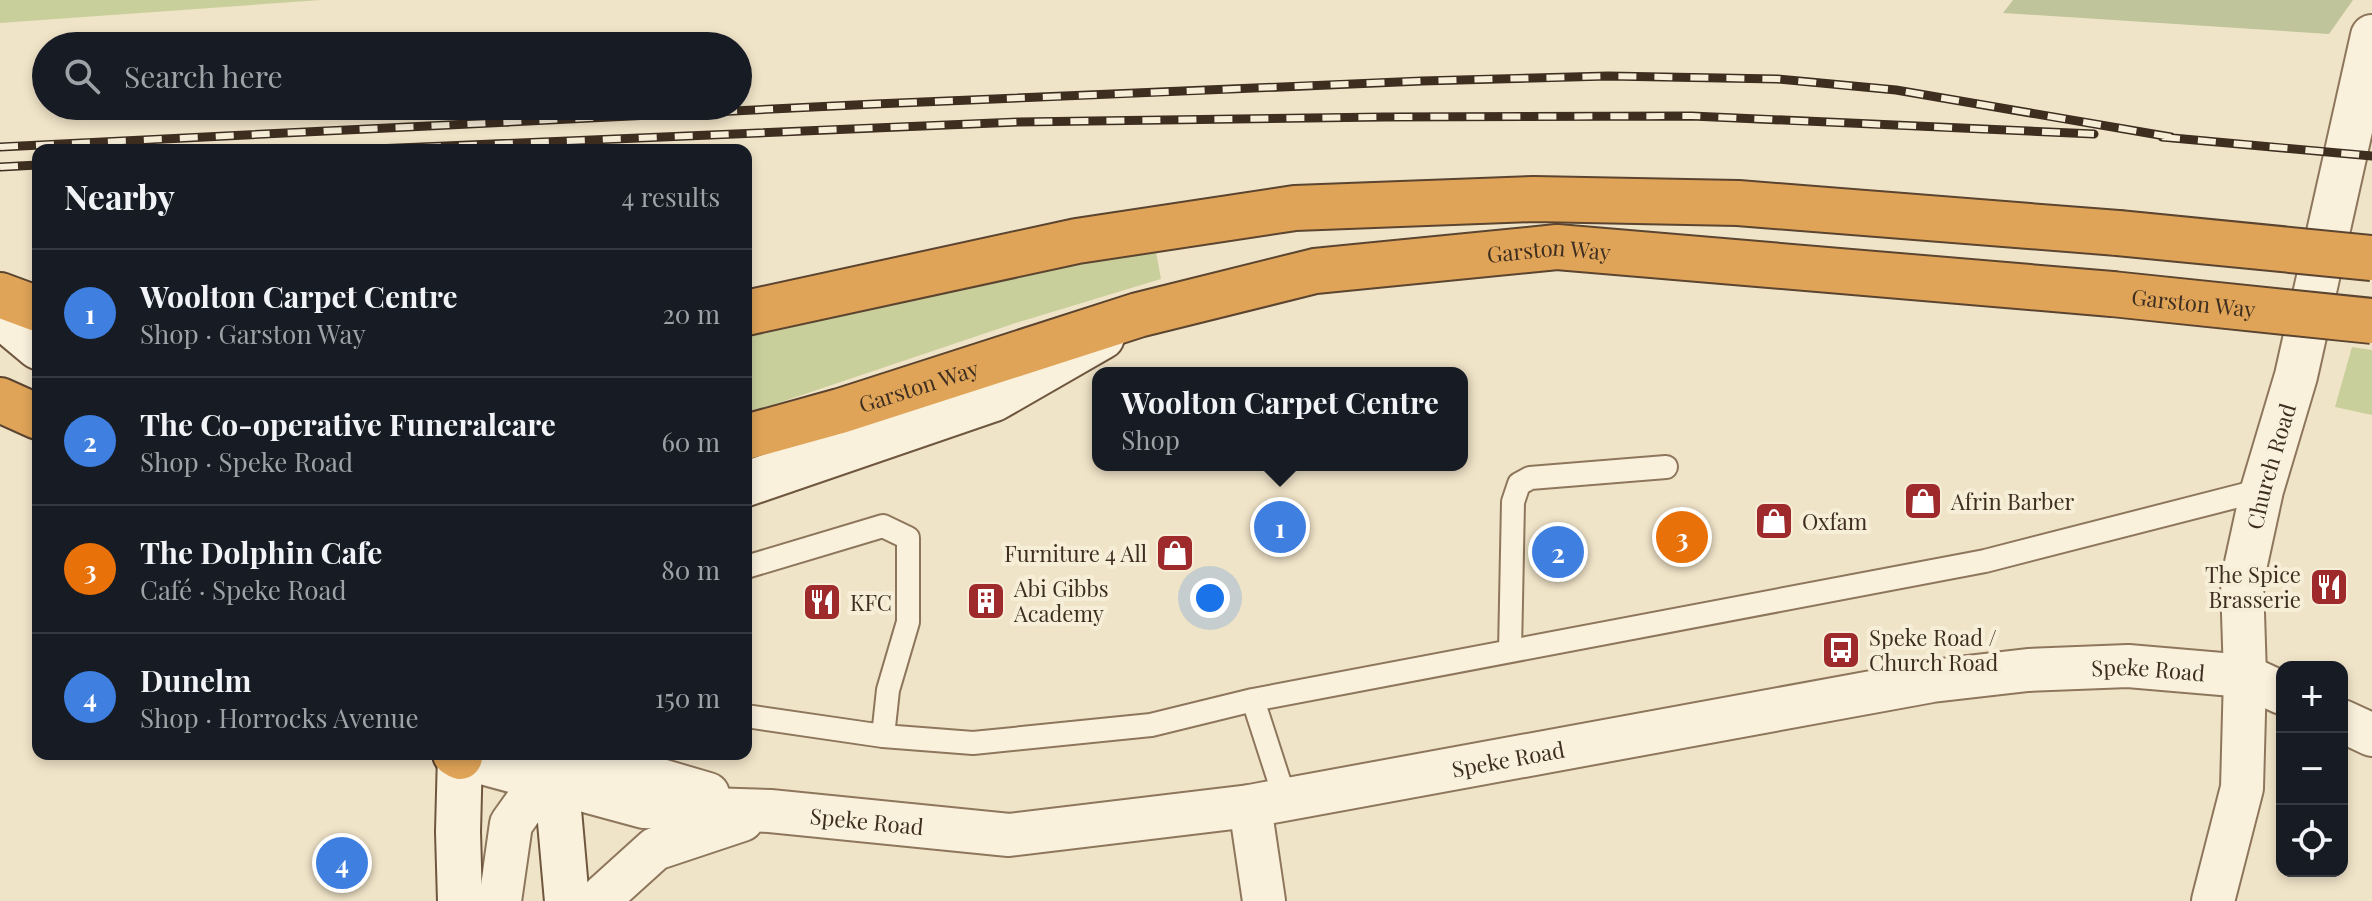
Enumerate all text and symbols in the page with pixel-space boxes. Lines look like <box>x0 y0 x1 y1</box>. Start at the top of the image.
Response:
search box <box>32 32 752 120</box>
icon: search <box>60 54 104 98</box>
text: Search here <box>124 56 283 96</box>
text: Nearby <box>64 173 175 219</box>
text: 4 results <box>621 179 720 214</box>
street label: Garston Way <box>1485 232 1612 269</box>
text: Woolton Carpet Centre <box>140 276 458 316</box>
street label: Garston Way <box>2130 281 2257 324</box>
text: 1 <box>85 296 95 331</box>
text: 20 m <box>662 296 720 331</box>
text: Shop · Garston Way <box>140 316 366 351</box>
street label: Garston Way <box>855 352 982 419</box>
popup <box>1092 367 1468 471</box>
text: Woolton Carpet Centre <box>1121 382 1439 422</box>
street label: Church Road <box>2239 399 2302 532</box>
text: The Co-operative Funeralcare <box>140 404 556 444</box>
text: Shop <box>1121 422 1180 457</box>
text: 2 <box>83 424 97 459</box>
text: 60 m <box>661 424 720 459</box>
text: Shop · Speke Road <box>140 444 353 479</box>
shop icon: Afrin Barber <box>1902 480 1944 522</box>
place label: Afrin Barber <box>1950 486 2075 516</box>
pin: 1 <box>1254 497 1306 557</box>
shop icon: Oxfam <box>1753 500 1795 542</box>
place label: Oxfam <box>1802 506 1868 536</box>
pin: 3 <box>1656 507 1708 567</box>
pin: 2 <box>1532 522 1584 582</box>
text: The Dolphin Cafe <box>140 532 382 572</box>
shop icon: Furniture 4 All <box>1154 532 1196 574</box>
place label: Furniture 4 All <box>1004 538 1147 568</box>
text: 3 <box>84 552 96 587</box>
text: 80 m <box>661 552 720 587</box>
place label: The Spice Brasserie <box>2205 559 2301 614</box>
restaurant icon: The Spice Brasserie <box>2308 566 2350 608</box>
text: Café · Speke Road <box>140 572 347 607</box>
place label: Abi Gibbs Academy <box>1013 573 1109 628</box>
your location <box>1190 578 1230 618</box>
building icon: Abi Gibbs Academy <box>965 580 1007 622</box>
restaurant icon: KFC <box>801 581 843 623</box>
place label: KFC <box>850 587 892 617</box>
place label: Speke Road / Church Road <box>1869 622 1999 677</box>
bus stop icon: Speke Road / Church Road <box>1820 629 1862 671</box>
street label: Speke Road <box>2091 651 2206 688</box>
text: Dunelm <box>140 660 251 700</box>
map controls <box>2276 661 2348 877</box>
button: + <box>2276 661 2348 733</box>
text: 4 <box>83 680 97 715</box>
text: 150 m <box>655 680 720 715</box>
text: Shop · Horrocks Avenue <box>140 700 419 735</box>
button: − <box>2276 733 2348 805</box>
street label: Speke Road <box>1449 734 1567 784</box>
street label: Speke Road <box>809 800 925 841</box>
button: locate <box>2276 805 2348 877</box>
pin: 4 <box>316 833 368 893</box>

